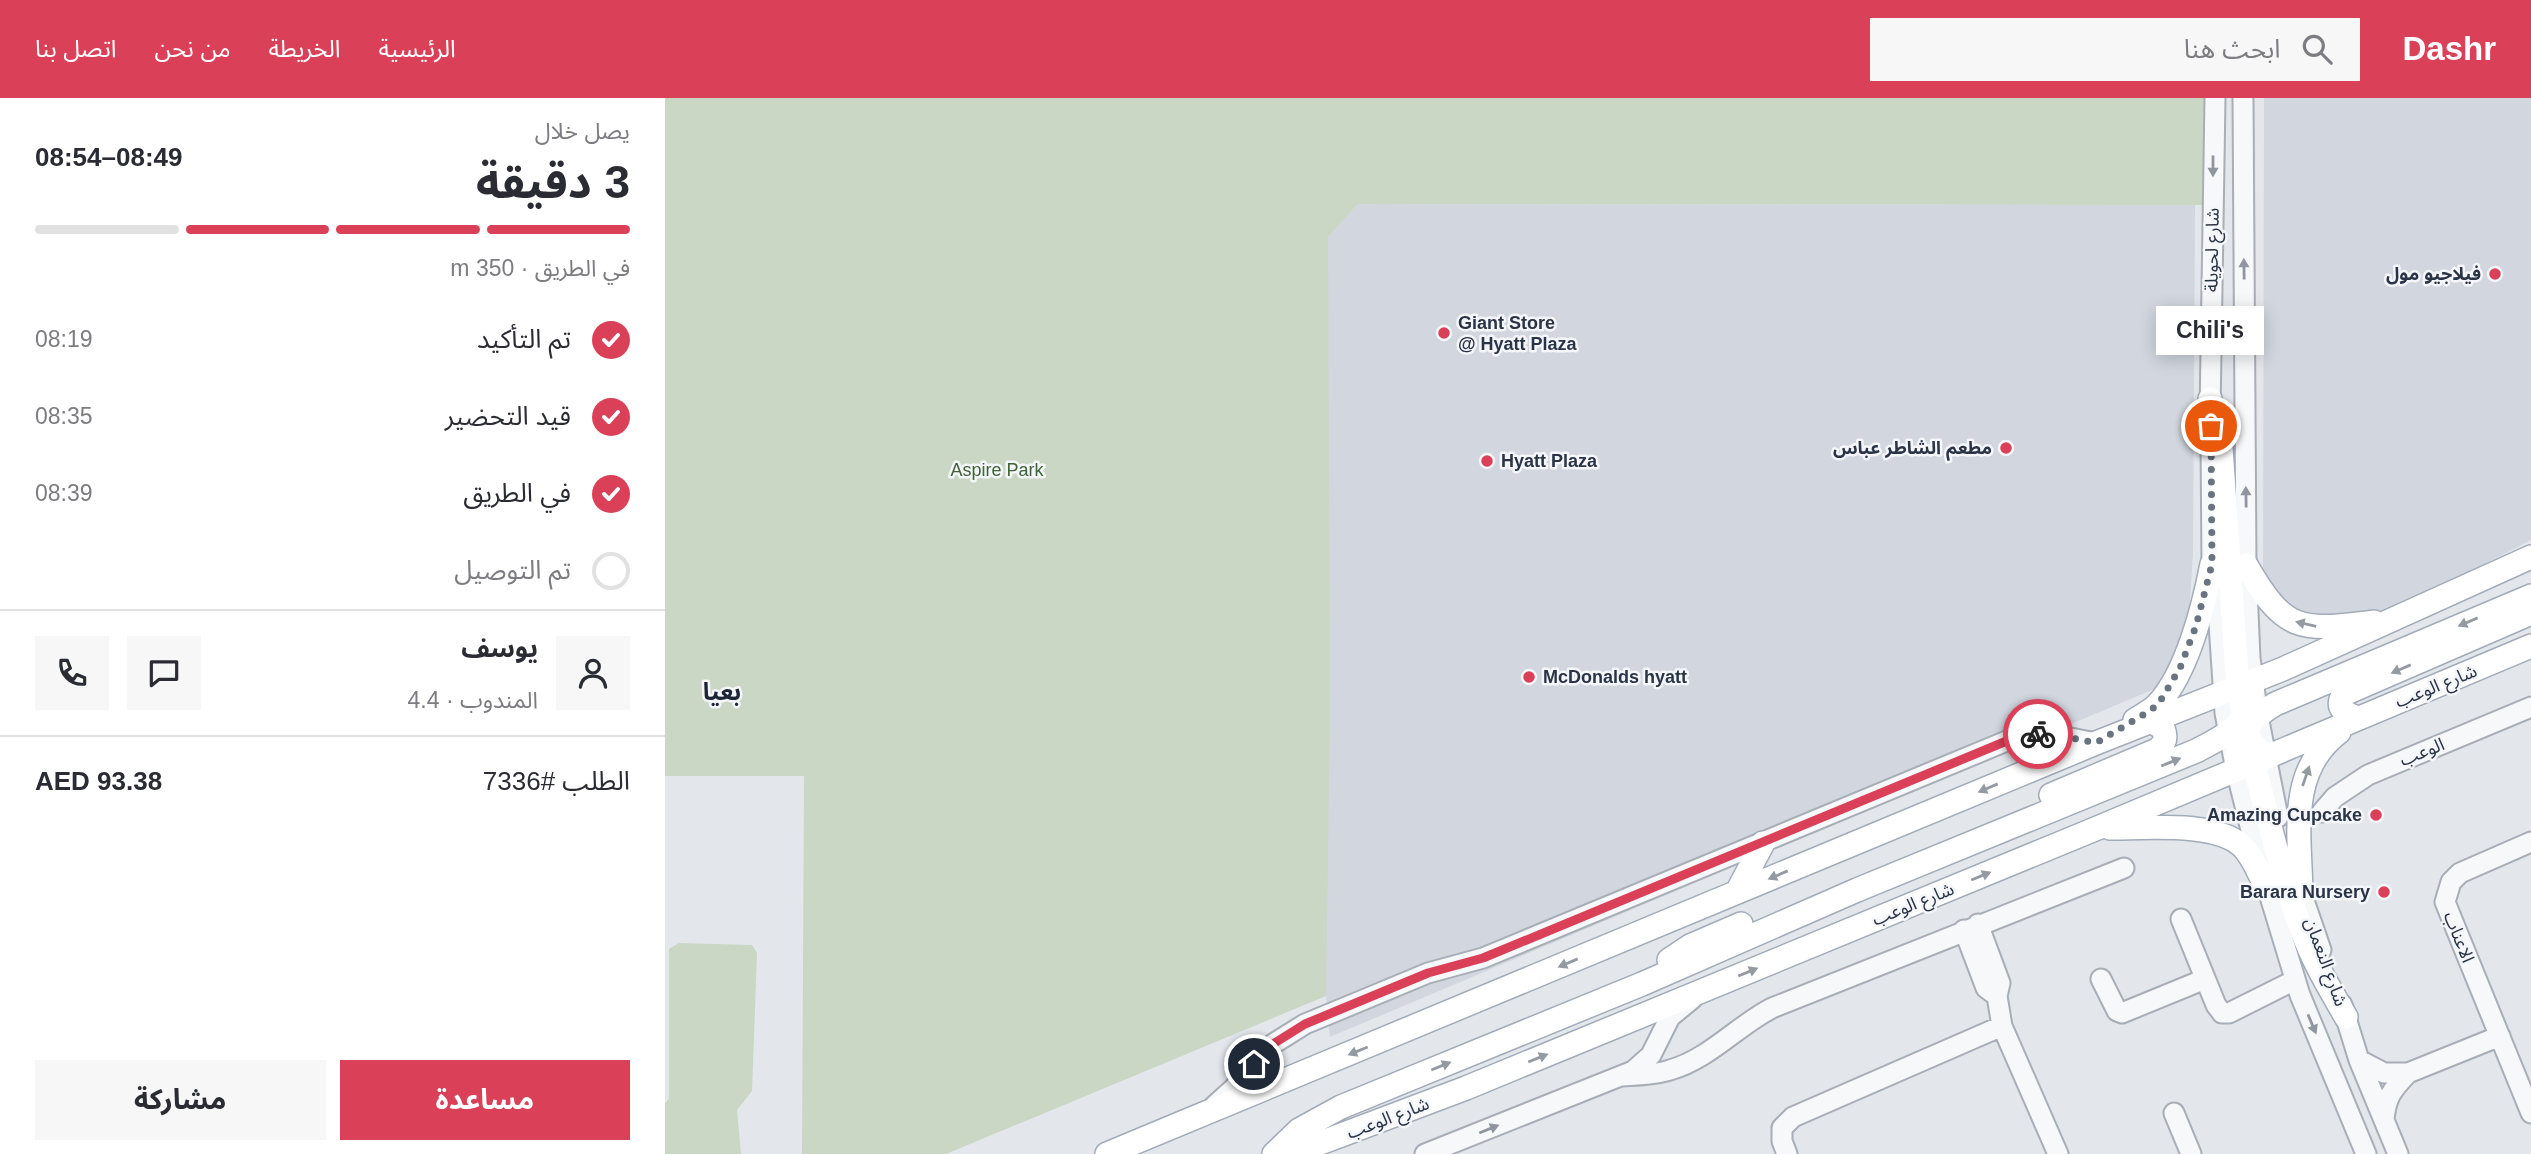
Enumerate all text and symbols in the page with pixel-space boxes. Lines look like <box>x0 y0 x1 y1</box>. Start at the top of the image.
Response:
search box <box>1870 18 2360 81</box>
icon: search <box>2298 30 2336 68</box>
text: Dashr <box>2402 30 2496 67</box>
text: ابحث هنا <box>2184 34 2280 64</box>
text: اتصل بنا <box>35 35 117 62</box>
text: من نحن <box>155 35 231 62</box>
text: الخريطة <box>269 35 341 62</box>
text: الرئيسية <box>379 35 456 62</box>
text: يصل خلال <box>535 118 630 144</box>
text: 08:49–08:54 <box>35 142 182 172</box>
one-way arrow <box>2207 155 2219 177</box>
text: 3 دقيقة <box>476 156 630 208</box>
street label: شارع لحويلة <box>2201 208 2227 292</box>
text: في الطريق · 350 m <box>450 255 630 281</box>
one-way arrow <box>2238 258 2249 280</box>
place label: فيلاجيو مول <box>2386 264 2481 285</box>
marker: فيلاجيو مول <box>2487 266 2503 282</box>
callout: Chili's <box>2157 307 2265 356</box>
place label: Giant Store @ Hyatt Plaza <box>1458 313 1578 354</box>
text: Chili's <box>2176 317 2244 343</box>
icon: check <box>592 321 630 359</box>
text: تم التأكيد <box>477 324 571 354</box>
marker: Giant Store @ Hyatt Plaza <box>1436 325 1452 341</box>
text: 08:19 <box>35 326 93 352</box>
pin <box>2181 396 2241 456</box>
icon: check <box>592 398 630 436</box>
text: قيد التحضير <box>445 401 571 431</box>
text: 08:35 <box>35 403 93 429</box>
icon: bag <box>2192 407 2230 445</box>
place label: مطعم الشاطر عباس <box>1833 438 1992 461</box>
marker: مطعم الشاطر عباس <box>1998 440 2014 456</box>
place label: Hyatt Plaza <box>1501 451 1598 471</box>
marker: Hyatt Plaza <box>1479 453 1495 469</box>
park label: Aspire Park <box>950 460 1045 480</box>
icon: check <box>592 475 630 513</box>
text: في الطريق <box>463 478 571 508</box>
text: 08:39 <box>35 480 93 506</box>
one-way arrow <box>2240 486 2252 508</box>
text: تم التوصيل <box>454 555 571 585</box>
one-way arrow <box>2458 616 2478 628</box>
one-way arrow <box>2295 618 2317 629</box>
text: يوسف <box>461 633 538 663</box>
button: phone <box>35 636 109 710</box>
button: chat <box>127 636 201 710</box>
button: person <box>556 636 630 710</box>
street label: شارع الوعب <box>2392 661 2481 715</box>
one-way arrow <box>2390 664 2411 675</box>
place label: McDonalds hyatt <box>1543 667 1687 687</box>
marker: McDonalds hyatt <box>1521 669 1537 685</box>
district label: بعيا <box>703 678 741 706</box>
text: المندوب · 4.4 <box>408 687 538 713</box>
courier <box>2003 699 2073 769</box>
icon: bike <box>2019 715 2057 753</box>
street label: الوعب <box>2397 734 2448 771</box>
one-way arrow <box>2161 757 2182 768</box>
text: AED 93.38 <box>35 766 162 796</box>
text: الطلب #7336 <box>483 766 630 796</box>
one-way arrow <box>2301 766 2312 787</box>
one-way arrow <box>1977 783 1998 794</box>
place label: Amazing Cupcake <box>2207 805 2362 825</box>
marker: Amazing Cupcake <box>2368 807 2384 823</box>
one-way arrow <box>1767 870 1788 881</box>
one-way arrow <box>1971 870 1991 882</box>
street label: شارع الوعب <box>1869 879 1958 933</box>
place label: Barara Nursery <box>2240 882 2370 902</box>
marker: Barara Nursery <box>2376 884 2392 900</box>
street label: الاعناب <box>2440 909 2478 965</box>
street label: شارع النعمان <box>2297 915 2351 1010</box>
one-way arrow <box>1558 957 1578 969</box>
one-way arrow <box>1738 966 1759 977</box>
one-way arrow <box>2306 1014 2317 1035</box>
pin <box>1224 1034 1284 1094</box>
icon: home <box>1235 1045 1273 1083</box>
one-way arrow <box>1348 1045 1368 1057</box>
one-way arrow <box>1527 1053 1548 1064</box>
button: مشاركة <box>35 1060 326 1140</box>
button: مساعدة <box>340 1060 630 1140</box>
one-way arrow <box>1430 1060 1451 1071</box>
street label: شارع الوعب <box>1344 1093 1433 1147</box>
one-way arrow <box>1478 1123 1499 1134</box>

